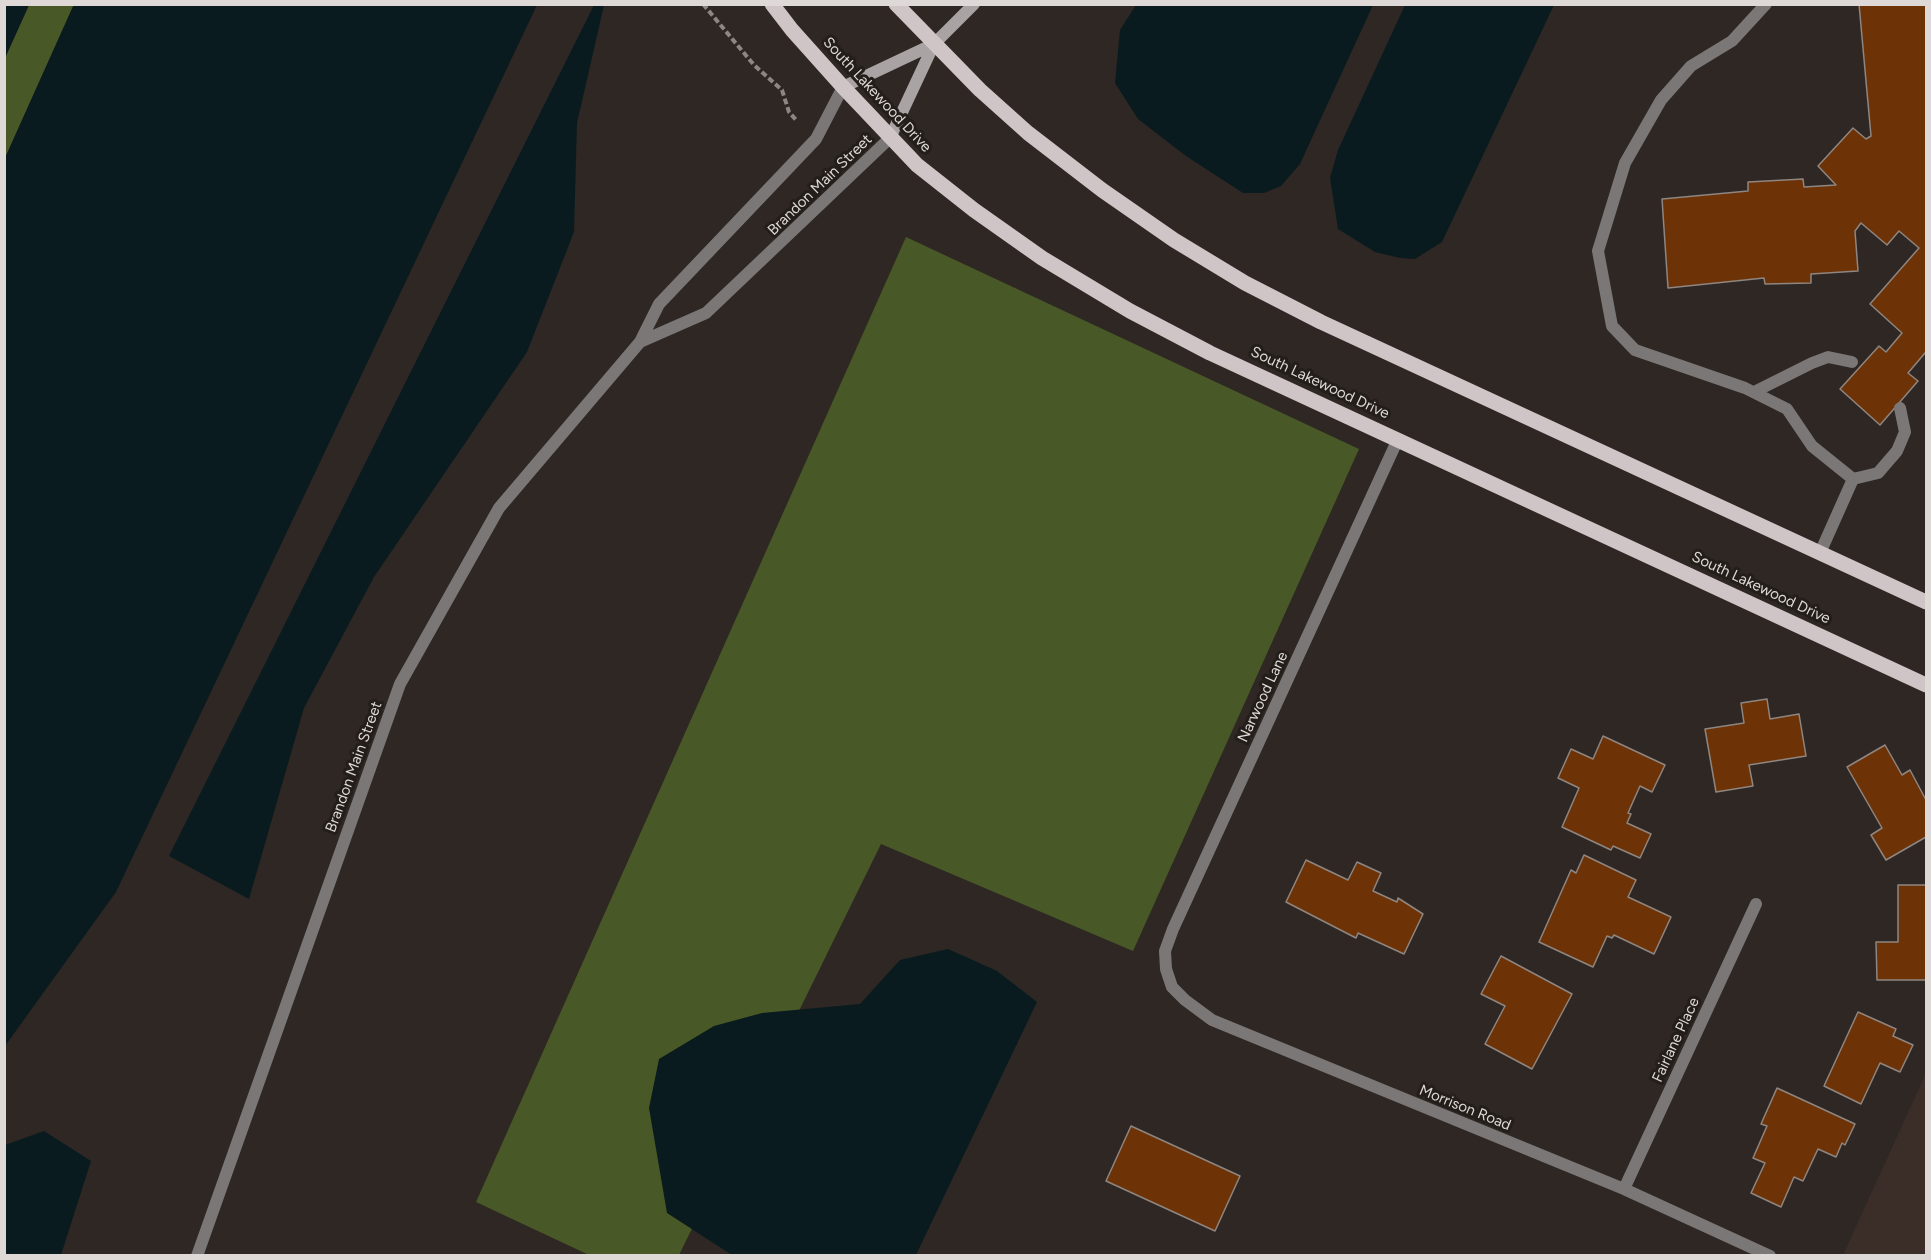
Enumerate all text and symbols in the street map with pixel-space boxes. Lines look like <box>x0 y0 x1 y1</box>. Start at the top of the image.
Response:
street label: South Lakewood Drive <box>819 34 935 156</box>
street label: Brandon Main Street <box>764 131 876 239</box>
street label: South Lakewood Drive <box>1248 343 1392 423</box>
street label: South Lakewood Drive <box>1689 548 1833 628</box>
street label: Narwood Lane <box>1234 649 1292 745</box>
street label: Brandon Main Street <box>322 699 386 835</box>
street label: Fairlane Place <box>1649 995 1703 1085</box>
street label: Morrison Road <box>1417 1081 1513 1135</box>

